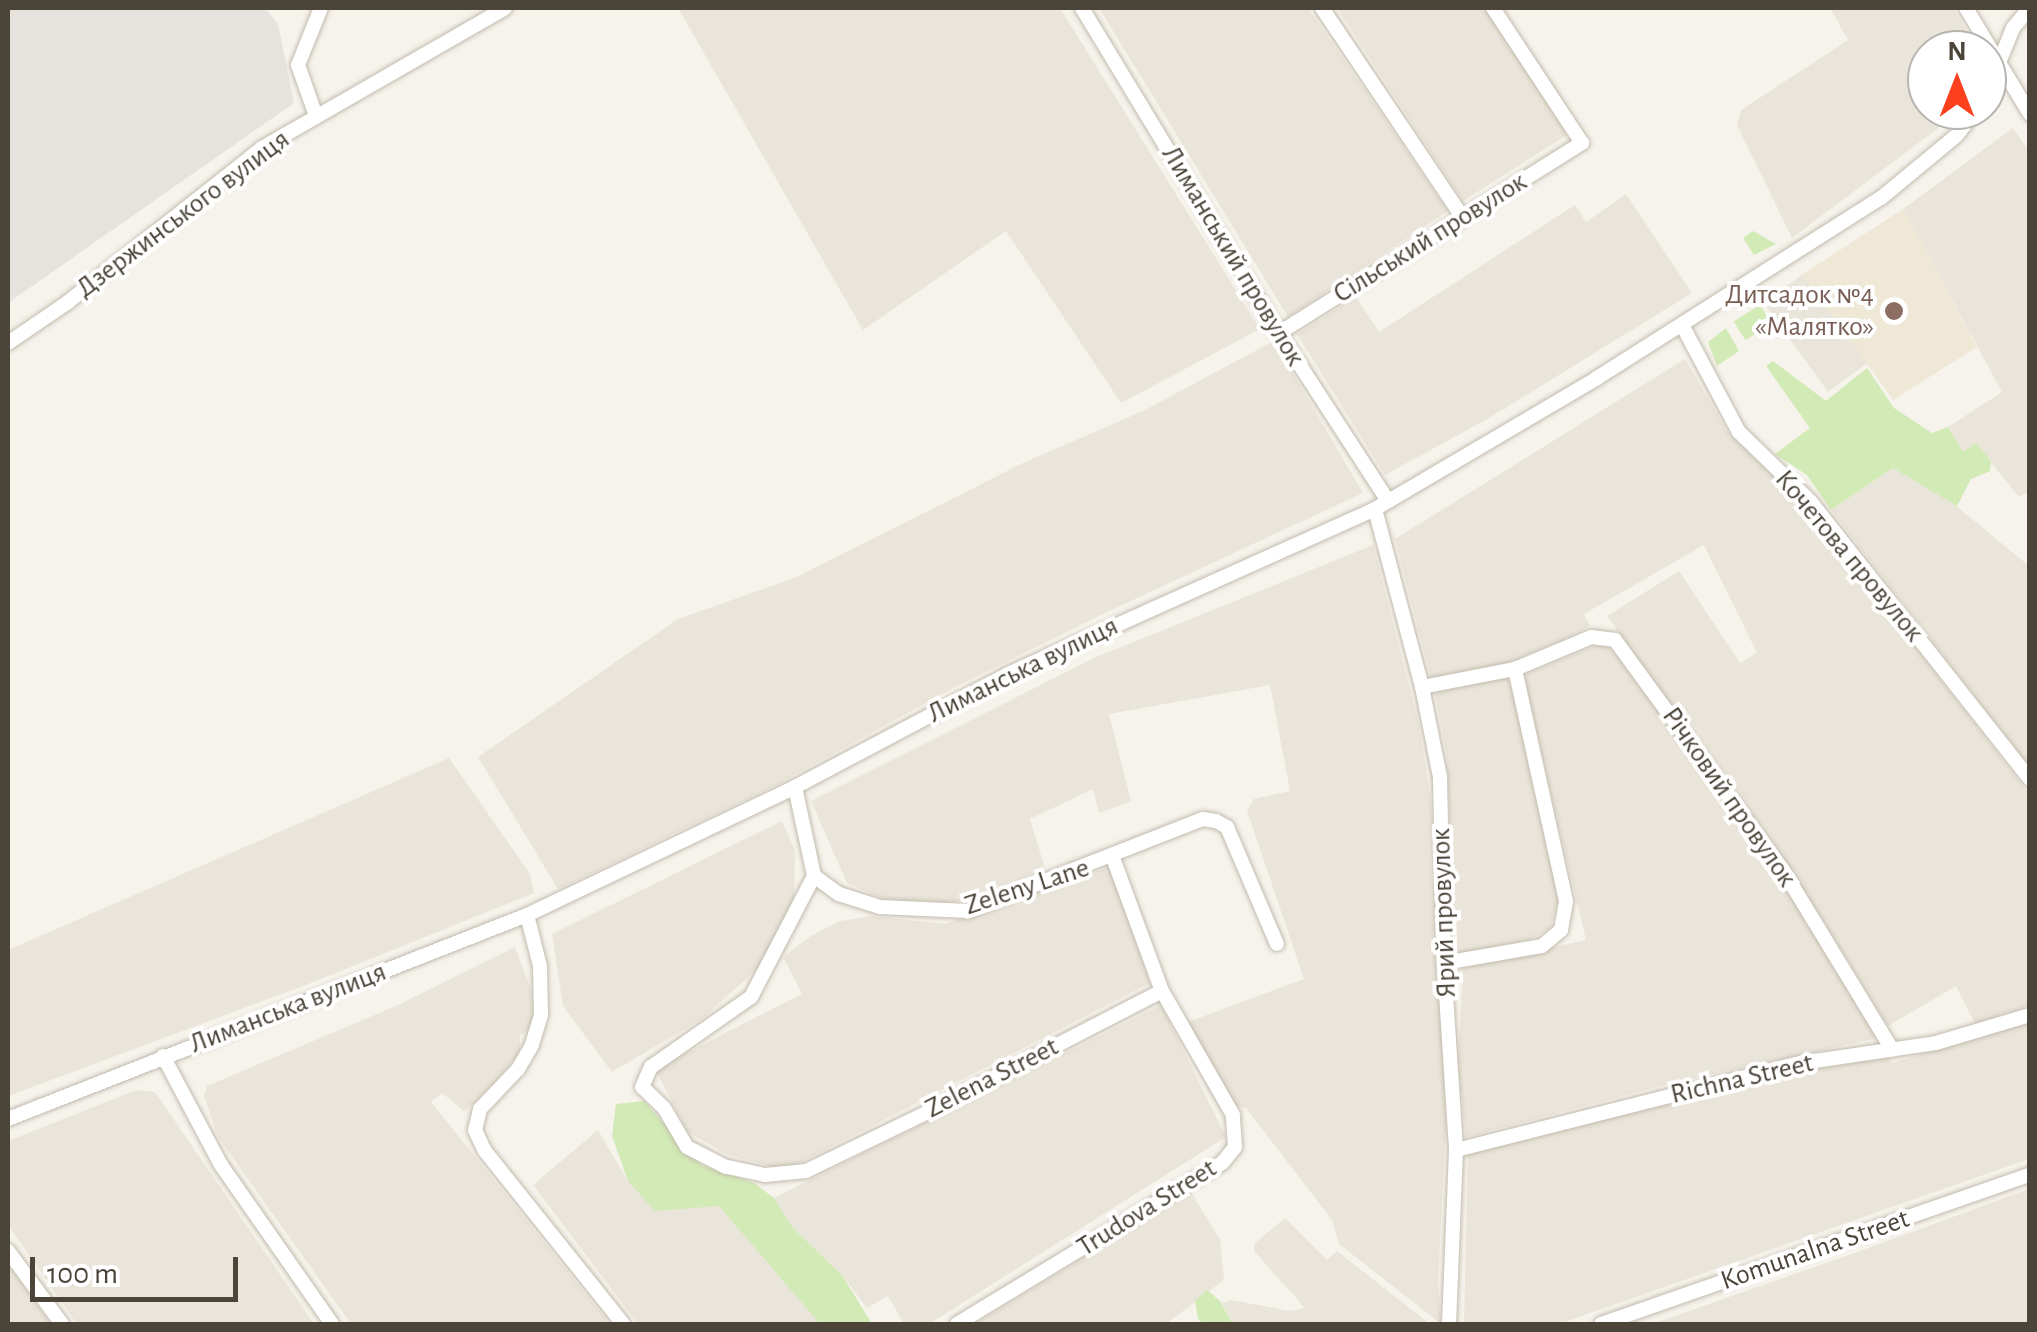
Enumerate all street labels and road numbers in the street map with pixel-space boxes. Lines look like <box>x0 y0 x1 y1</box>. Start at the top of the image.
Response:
street label: Дзержинського вулиця <box>70 123 296 305</box>
street label: Лиманський провулок <box>1154 140 1312 372</box>
street label: Сільський провулок <box>1327 165 1533 311</box>
street label: Кочетова провулок <box>1767 463 1931 649</box>
street label: Лиманська вулиця <box>922 609 1124 731</box>
street label: Річковий провулок <box>1654 700 1804 894</box>
street label: Ярий провулок <box>1424 828 1464 998</box>
street label: Zeleny Lane <box>961 851 1093 923</box>
street label: Лиманська вулиця <box>185 955 391 1061</box>
street label: Zelena Street <box>920 1030 1064 1126</box>
street label: Richna Street <box>1667 1046 1817 1112</box>
street label: Trudova Street <box>1071 1152 1223 1264</box>
street label: Komunalna Street <box>1717 1202 1913 1298</box>

